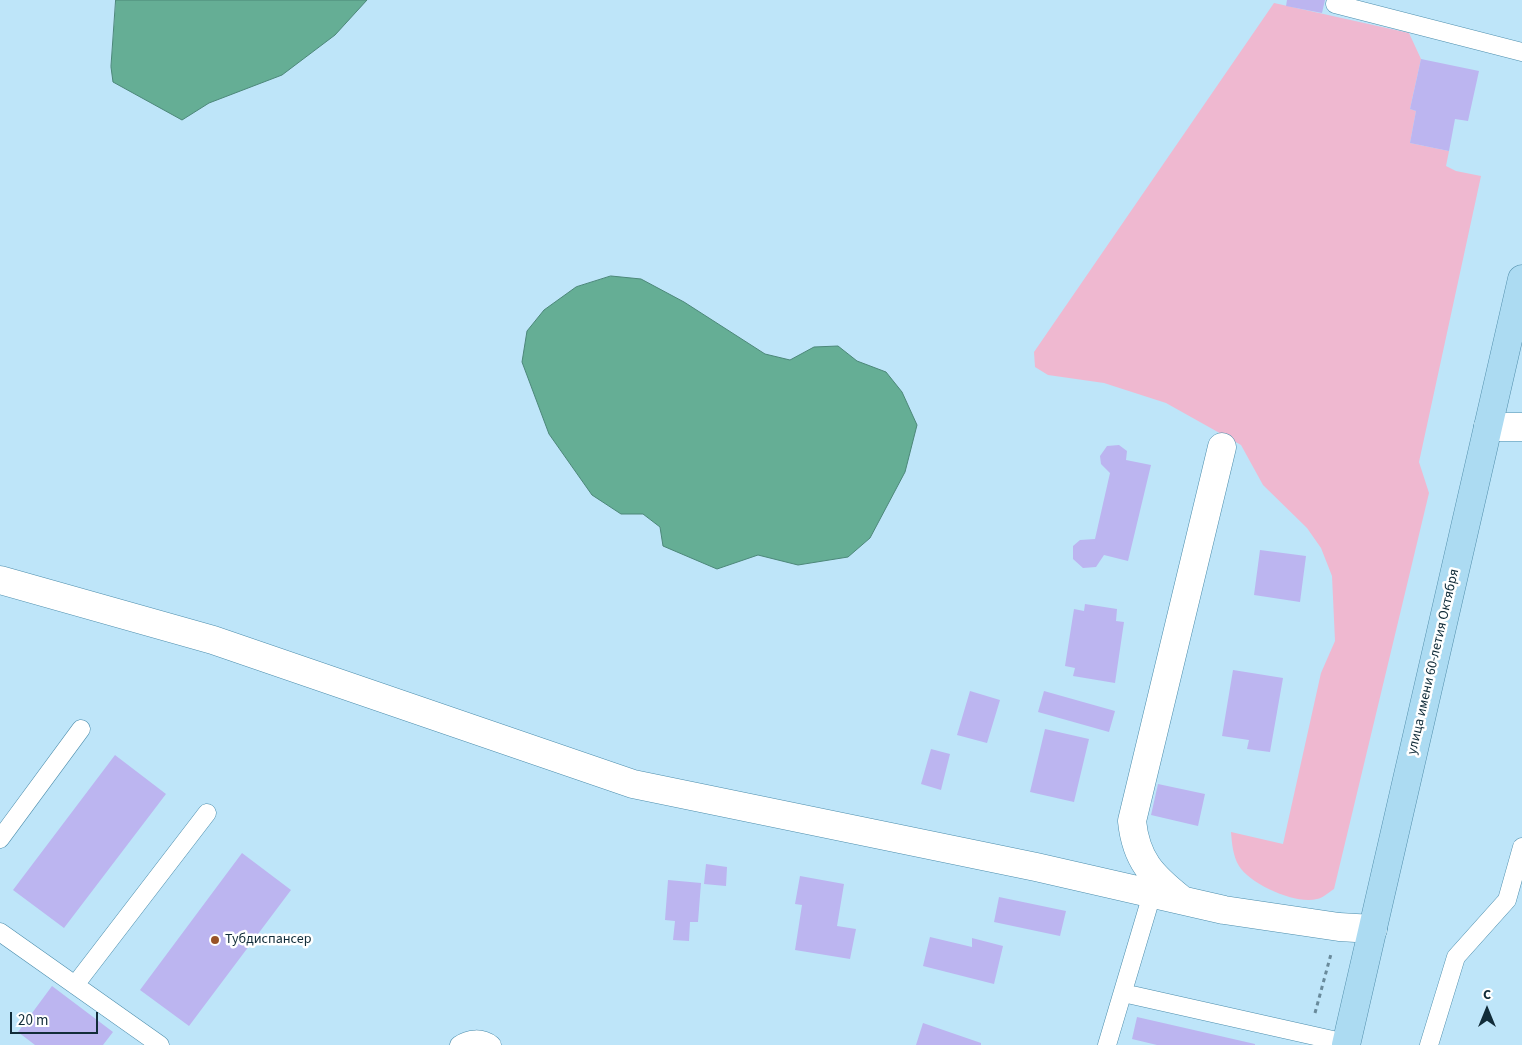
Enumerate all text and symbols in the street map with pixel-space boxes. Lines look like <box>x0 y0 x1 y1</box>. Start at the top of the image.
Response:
street label: улица имени 60-летия Октября <box>1404 567 1464 757</box>
place label: Тубдиспансер <box>225 932 311 948</box>
marker: Тубдиспансер <box>209 934 221 946</box>
north arrow <box>1462 985 1512 1035</box>
text: С <box>1483 985 1491 1005</box>
scale bar <box>12 1002 100 1034</box>
text: 20 m <box>18 1010 48 1031</box>

